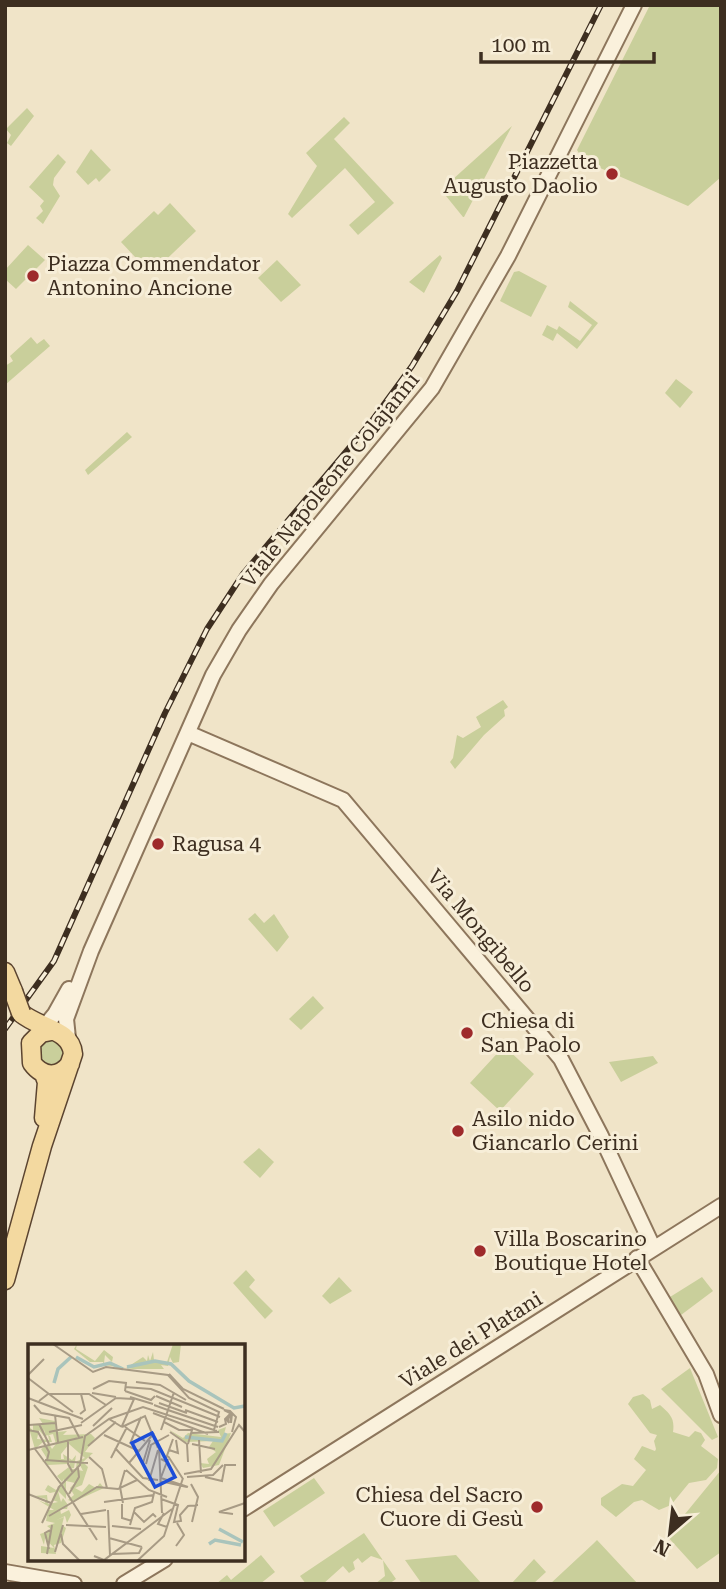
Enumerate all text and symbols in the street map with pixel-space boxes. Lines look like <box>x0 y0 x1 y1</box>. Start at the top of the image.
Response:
scale bar <box>481 21 654 65</box>
text: 100 m <box>491 33 551 57</box>
place label: Piazzetta Augusto Daolio <box>443 150 599 198</box>
marker: Piazzetta Augusto Daolio <box>604 166 620 182</box>
place label: Piazza Commendator Antonino Ancione <box>47 252 261 300</box>
marker: Piazza Commendator Antonino Ancione <box>25 268 41 284</box>
street label: Viale Napoleone Colajanni <box>236 368 424 592</box>
place label: Ragusa 4 <box>172 832 261 856</box>
marker: Ragusa 4 <box>150 836 166 852</box>
street label: Via Mongibello <box>422 864 540 998</box>
place label: Chiesa di San Paolo <box>481 1009 581 1057</box>
marker: Chiesa di San Paolo <box>459 1025 475 1041</box>
place label: Asilo nido Giancarlo Cerini <box>472 1107 639 1155</box>
marker: Asilo nido Giancarlo Cerini <box>450 1123 466 1139</box>
place label: Villa Boscarino Boutique Hotel <box>494 1227 648 1275</box>
marker: Villa Boscarino Boutique Hotel <box>472 1243 488 1259</box>
street label: Viale dei Platani <box>395 1286 547 1393</box>
inset map <box>28 1344 245 1561</box>
place label: Chiesa del Sacro Cuore di Gesù <box>356 1483 523 1531</box>
north arrow <box>635 1498 705 1568</box>
marker: Chiesa del Sacro Cuore di Gesù <box>529 1499 545 1515</box>
text: N <box>650 1534 674 1561</box>

